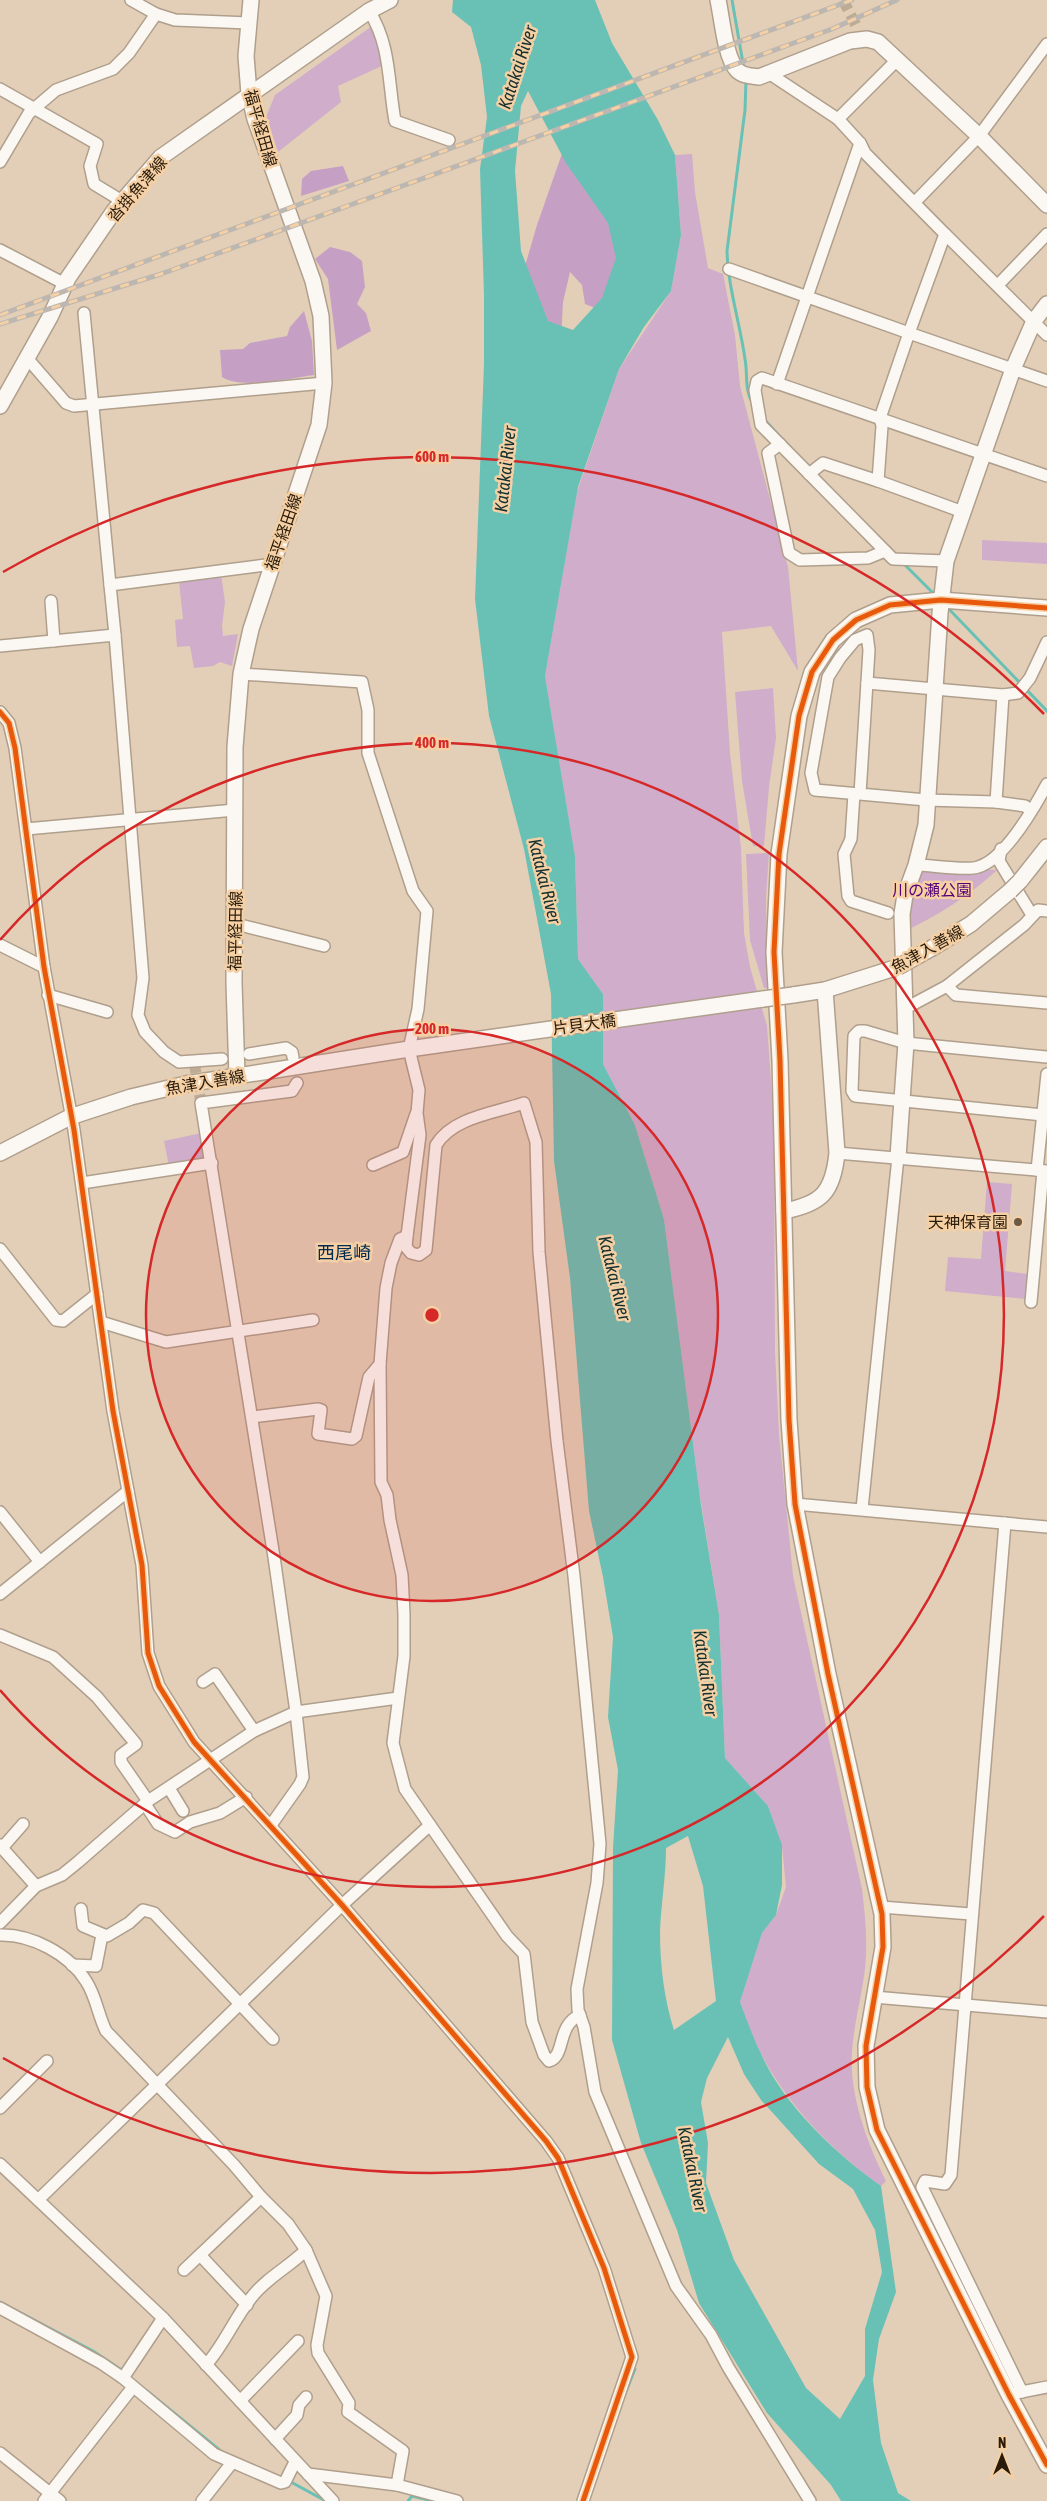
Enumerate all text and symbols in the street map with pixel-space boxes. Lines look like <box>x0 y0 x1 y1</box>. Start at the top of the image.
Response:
water label: Katakai River <box>494 22 541 111</box>
street label: 福平経田線 <box>241 87 281 169</box>
street label: 沓掛魚津線 <box>104 153 170 225</box>
water label: Katakai River <box>490 424 520 513</box>
text: 600 m <box>415 448 449 465</box>
street label: 福平経田線 <box>261 491 305 573</box>
text: 400 m <box>414 734 449 751</box>
water label: Katakai River <box>524 836 566 926</box>
park label: 川の瀬公園 <box>892 881 972 899</box>
street label: 福平経田線 <box>225 891 245 971</box>
street label: 魚津入善線 <box>888 922 966 976</box>
street label: 片貝大橋 <box>551 1011 617 1037</box>
text: 200 m <box>415 1020 449 1037</box>
street label: 魚津入善線 <box>164 1066 246 1098</box>
place label: 天神保育園 <box>928 1213 1008 1231</box>
marker: 天神保育園 <box>1012 1216 1024 1228</box>
water label: Katakai River <box>594 1233 636 1323</box>
district label: 西尾崎 <box>317 1242 371 1263</box>
centre of rings <box>423 1306 441 1324</box>
water label: Katakai River <box>690 1629 723 1718</box>
water label: Katakai River <box>674 2124 712 2214</box>
north arrow <box>977 2431 1027 2481</box>
text: N <box>998 2435 1006 2451</box>

